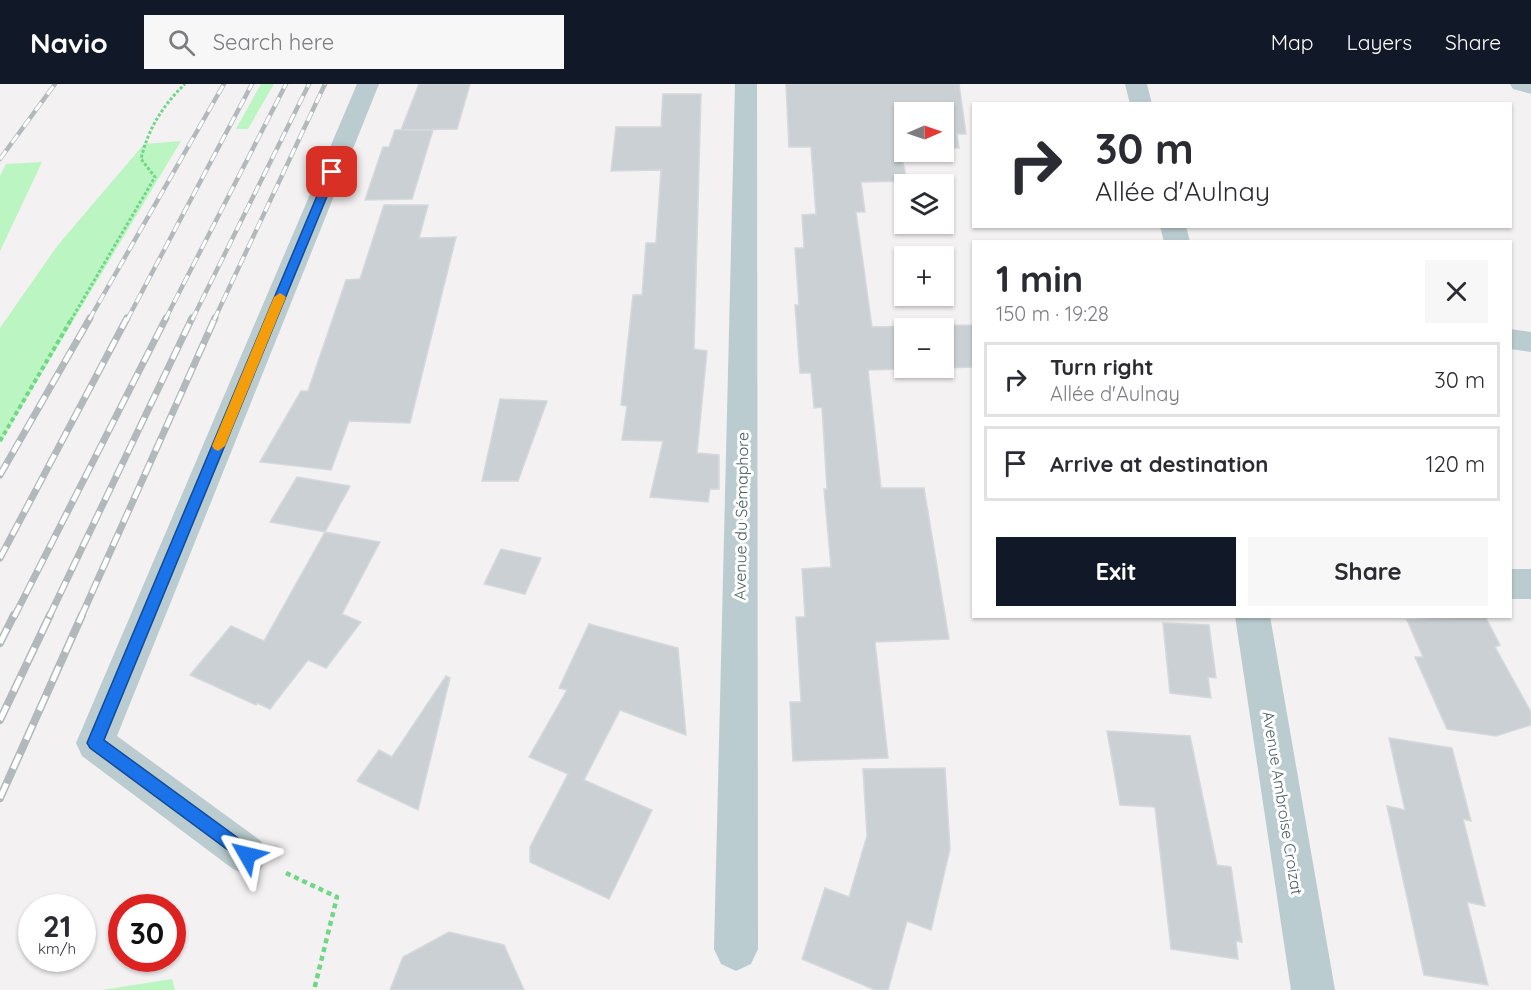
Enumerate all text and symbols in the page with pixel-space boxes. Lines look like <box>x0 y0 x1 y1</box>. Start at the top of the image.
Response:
search box <box>144 15 564 69</box>
text: Navio <box>30 25 108 60</box>
icon: search <box>165 26 198 59</box>
text: Search here <box>213 28 334 56</box>
text: Map <box>1271 29 1314 55</box>
text: Layers <box>1347 29 1412 55</box>
text: Share <box>1445 29 1501 55</box>
north arrow <box>894 102 954 162</box>
map controls <box>894 102 954 378</box>
text: 30 m <box>1095 122 1194 175</box>
icon: right <box>996 126 1074 204</box>
pin <box>306 146 357 197</box>
icon: arrive <box>315 155 348 188</box>
button: layers <box>894 174 954 234</box>
text: Allée d'Aulnay <box>1095 174 1270 208</box>
button: + <box>894 246 954 306</box>
text: 1 min <box>996 256 1083 301</box>
button: close <box>1425 260 1488 323</box>
text: 150 m · 19:28 <box>996 301 1109 326</box>
button: − <box>894 318 954 378</box>
text: Turn right <box>1050 353 1154 381</box>
icon: right <box>999 363 1032 396</box>
text: 30 m <box>1434 366 1485 394</box>
text: Allée d'Aulnay <box>1050 381 1180 406</box>
street label: Avenue du Sémaphore <box>730 432 752 600</box>
icon: arrive <box>999 447 1032 480</box>
text: Arrive at destination <box>1050 450 1268 478</box>
text: 120 m <box>1426 450 1485 478</box>
button: Exit <box>996 537 1236 606</box>
button: Share <box>1248 537 1488 606</box>
street label: Avenue Ambroise Croizat <box>1259 710 1307 896</box>
position arrow <box>215 823 279 887</box>
speed limit sign: 30 <box>108 894 186 972</box>
text: 21 <box>43 907 71 945</box>
text: km/h <box>38 939 76 958</box>

